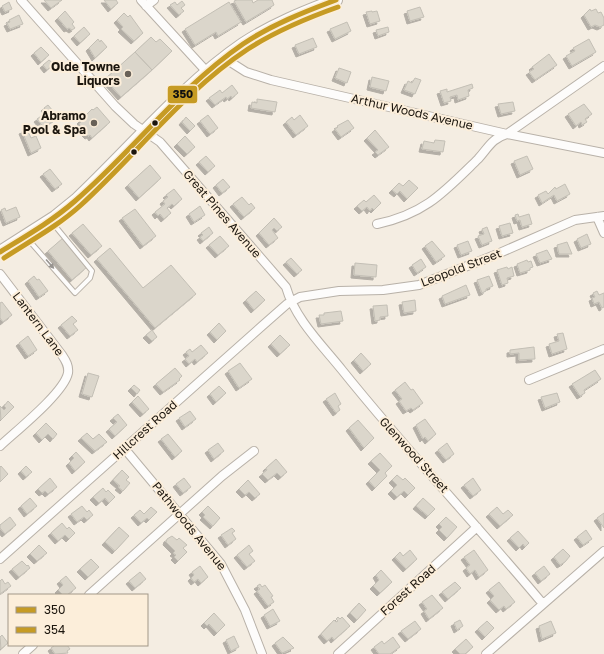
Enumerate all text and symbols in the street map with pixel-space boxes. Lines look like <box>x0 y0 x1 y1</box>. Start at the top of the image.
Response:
place label: Olde Towne Liquors <box>51 59 120 88</box>
marker: Olde Towne Liquors <box>123 69 133 79</box>
line badge: 350 <box>167 85 198 104</box>
text: 350 <box>173 87 193 100</box>
street label: Arthur Woods Avenue <box>350 90 475 133</box>
place label: Abramo Pool & Spa <box>23 108 86 137</box>
marker: Abramo Pool & Spa <box>89 118 99 128</box>
unlabelled marker <box>150 118 160 128</box>
unlabelled marker <box>129 147 139 157</box>
street label: Great Pines Avenue <box>180 167 265 261</box>
street label: Leopold Street <box>418 245 503 290</box>
one-way arrow <box>46 259 55 270</box>
street label: Lantern Lane <box>10 289 67 359</box>
street label: Hillcrest Road <box>109 397 180 462</box>
street label: Glenwood Street <box>377 414 452 496</box>
street label: Pathwoods Avenue <box>149 478 230 573</box>
street label: Forest Road <box>377 561 438 618</box>
legend <box>8 594 148 646</box>
text: 350 <box>44 602 65 617</box>
text: 354 <box>44 622 65 637</box>

